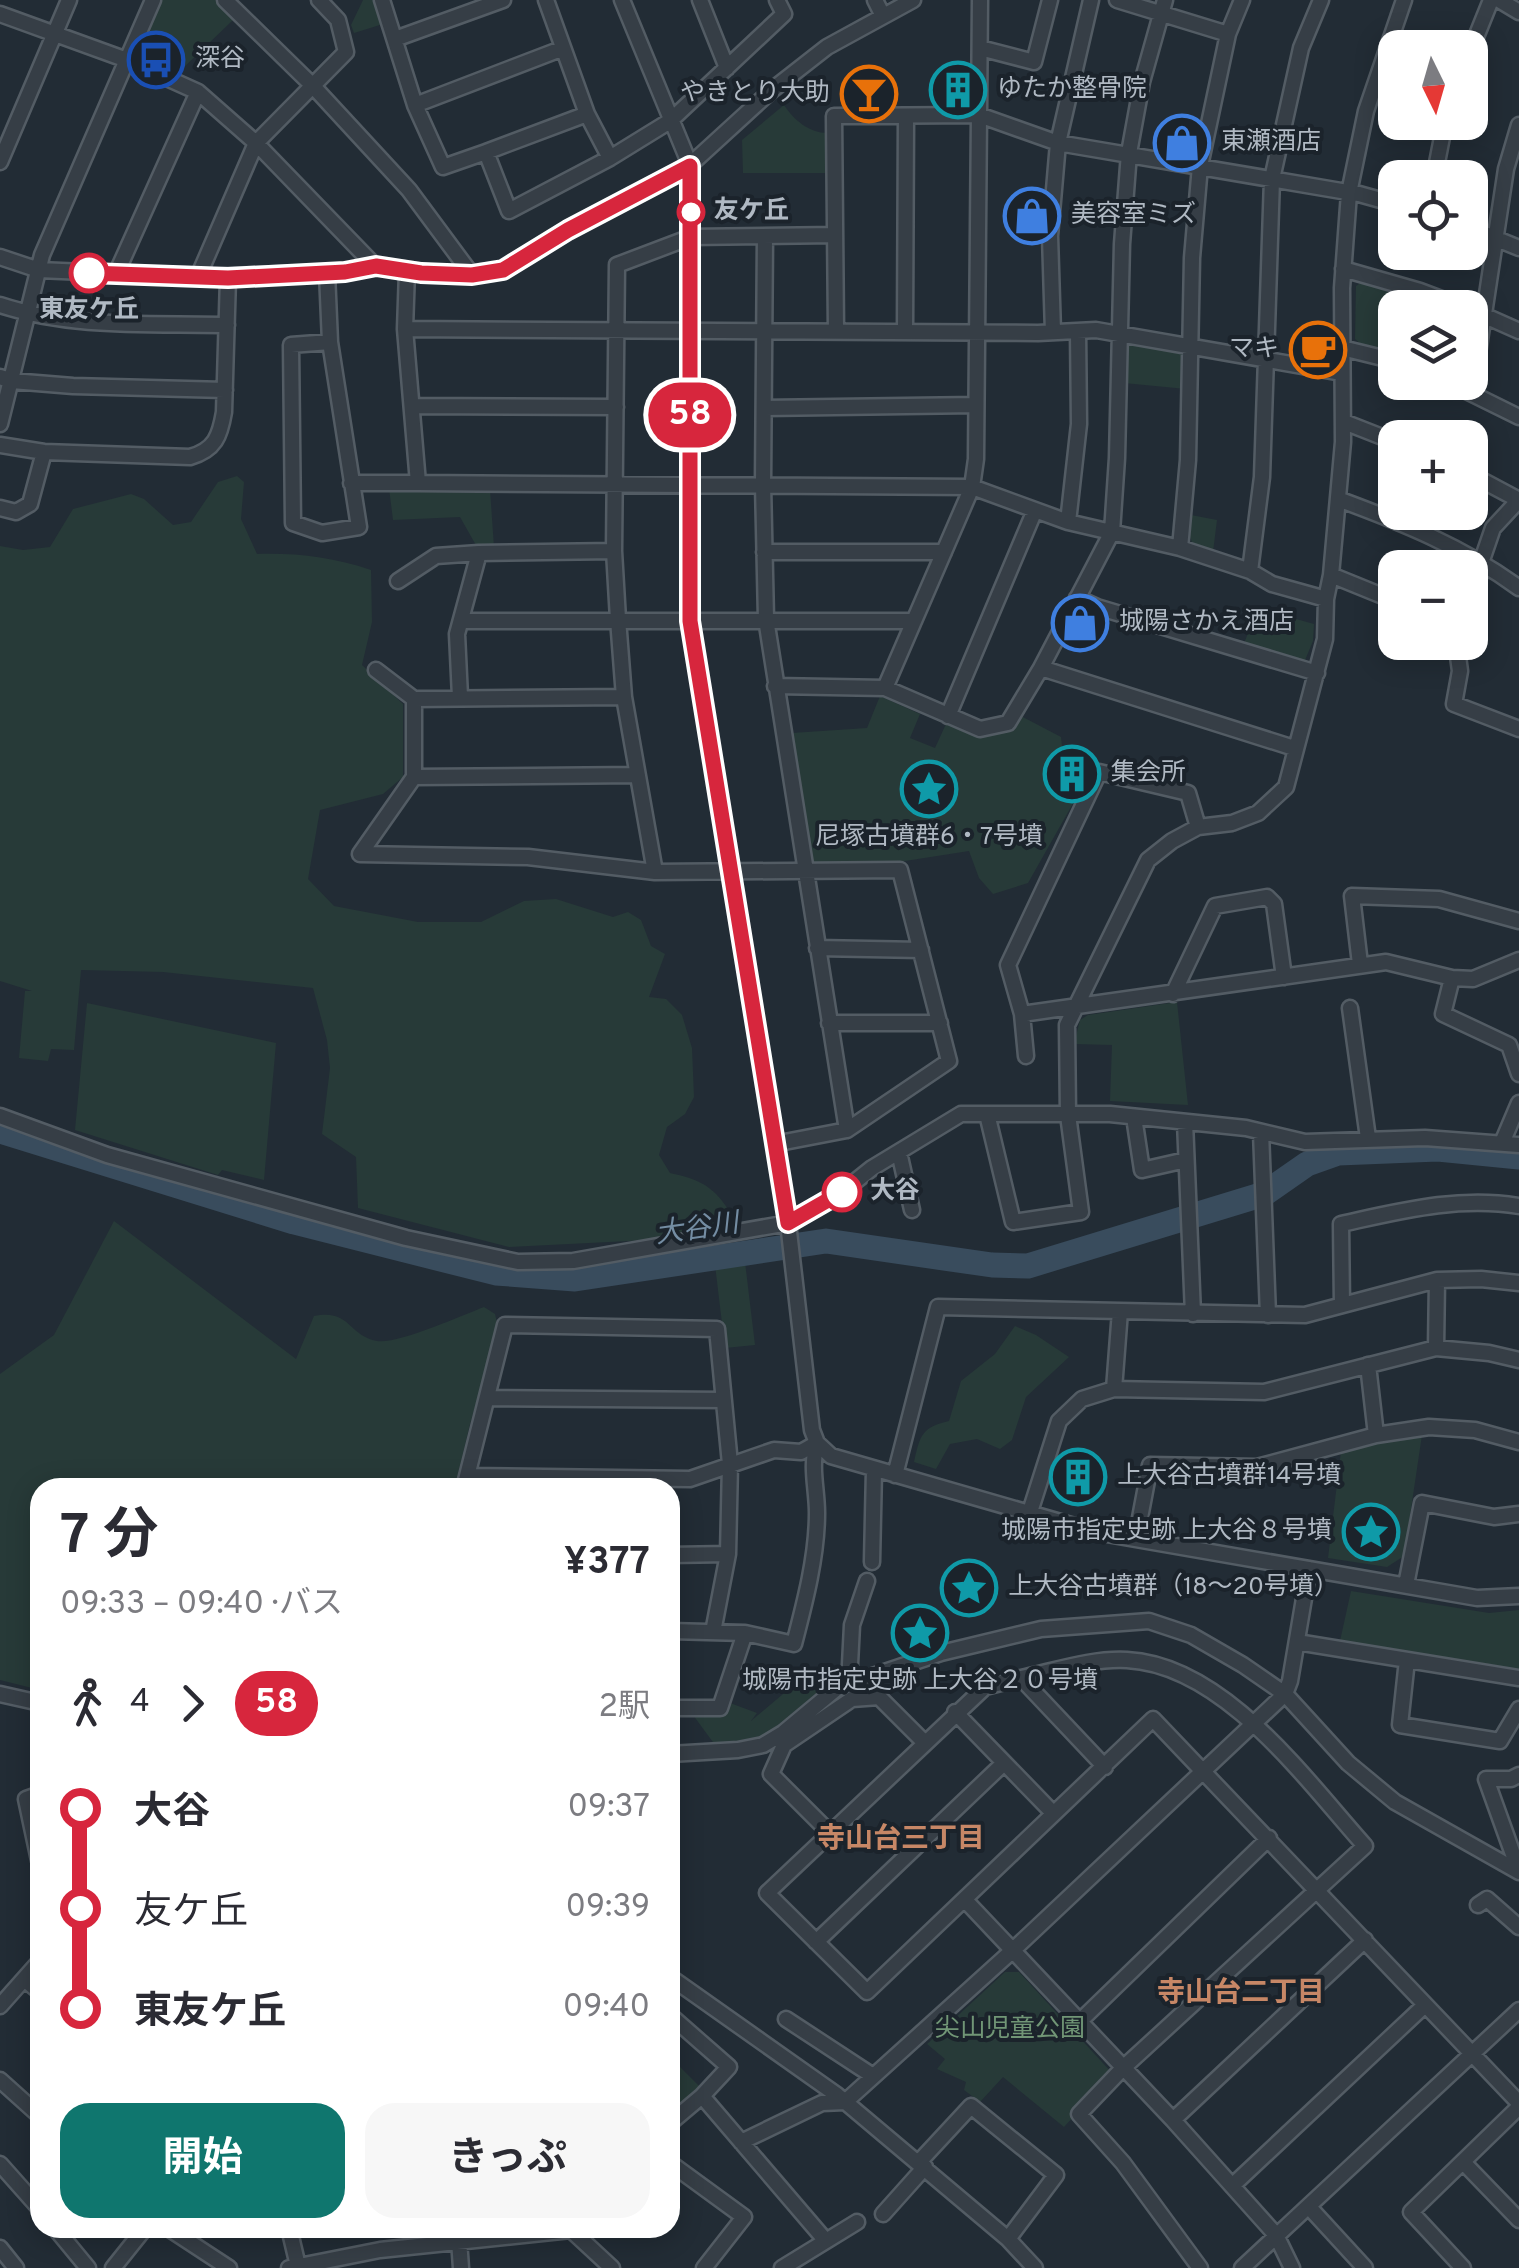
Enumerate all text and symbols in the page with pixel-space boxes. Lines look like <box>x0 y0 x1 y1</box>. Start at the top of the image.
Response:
bus stop icon: 深谷 <box>126 30 186 90</box>
north arrow <box>1378 30 1488 140</box>
map controls <box>1378 30 1488 660</box>
place label: 深谷 <box>195 44 245 76</box>
building icon: ゆたか整骨院 <box>928 60 988 120</box>
bar icon: やきとり大助 <box>839 64 899 124</box>
place label: ゆたか整骨院 <box>997 74 1147 106</box>
place label: やきとり大助 <box>680 78 830 110</box>
shop icon: 東瀬酒店 <box>1152 113 1212 173</box>
place label: 東瀬酒店 <box>1221 127 1321 159</box>
button: locate <box>1378 160 1488 270</box>
shop icon: 美容室ミズ <box>1002 186 1062 246</box>
place label: 友ケ丘 <box>714 196 789 228</box>
marker: 友ケ丘 <box>678 199 704 225</box>
place label: 美容室ミズ <box>1071 200 1196 232</box>
marker: 東友ケ丘 <box>70 254 108 292</box>
button: layers <box>1378 290 1488 400</box>
place label: 東友ケ丘 <box>39 295 139 327</box>
cafe icon: マキ <box>1288 320 1348 380</box>
place label: マキ <box>1229 334 1279 366</box>
line badge: 58 <box>645 382 735 448</box>
text: 58 <box>668 393 712 437</box>
button: + <box>1378 420 1488 530</box>
button: − <box>1378 550 1488 660</box>
shop icon: 城陽さかえ酒店 <box>1050 593 1110 653</box>
place label: 城陽さかえ酒店 <box>1119 607 1294 639</box>
building icon: 集会所 <box>1042 744 1102 804</box>
place label: 集会所 <box>1111 758 1186 790</box>
place icon: 尼塚古墳群6・7号墳 <box>899 759 959 819</box>
place label: 尼塚古墳群6・7号墳 <box>815 822 1043 854</box>
marker: 大谷 <box>823 1173 861 1211</box>
place label: 大谷 <box>870 1176 920 1208</box>
water label: 大谷川 <box>653 1206 744 1254</box>
building icon: 上大谷古墳群14号墳 <box>1048 1447 1108 1507</box>
place label: 上大谷古墳群14号墳 <box>1117 1461 1341 1493</box>
place icon: 城陽市指定史跡 上大谷８号墳 <box>1341 1502 1401 1562</box>
text: 7 分 <box>60 1503 158 1573</box>
place label: 城陽市指定史跡 上大谷８号墳 <box>1001 1516 1332 1548</box>
text: ¥377 <box>564 1539 650 1588</box>
place icon: 上大谷古墳群（18～20号墳） <box>939 1558 999 1618</box>
place label: 上大谷古墳群（18～20号墳） <box>1008 1572 1339 1604</box>
text: 09:33 – 09:40 · バス <box>60 1585 343 1625</box>
place icon: 城陽市指定史跡 上大谷２０号墳 <box>890 1603 950 1663</box>
place label: 城陽市指定史跡 上大谷２０号墳 <box>742 1666 1098 1698</box>
icon: walk <box>60 1676 115 1731</box>
icon: forward <box>165 1676 220 1731</box>
text: 58 <box>255 1681 298 1725</box>
text: 4 <box>130 1683 150 1723</box>
text: 2駅 <box>598 1688 650 1728</box>
text: 09:37 <box>568 1788 650 1828</box>
text: 大谷 <box>134 1789 210 1838</box>
district label: 寺山台三丁目 <box>817 1822 985 1858</box>
text: 09:39 <box>565 1888 650 1928</box>
text: 友ケ丘 <box>134 1889 248 1938</box>
district label: 寺山台二丁目 <box>1157 1976 1325 2012</box>
text: 09:40 <box>563 1988 650 2028</box>
text: 東友ケ丘 <box>134 1989 286 2038</box>
park label: 尖山児童公園 <box>935 2014 1085 2046</box>
button: 開始 <box>60 2103 345 2218</box>
button: きっぷ <box>365 2103 650 2218</box>

